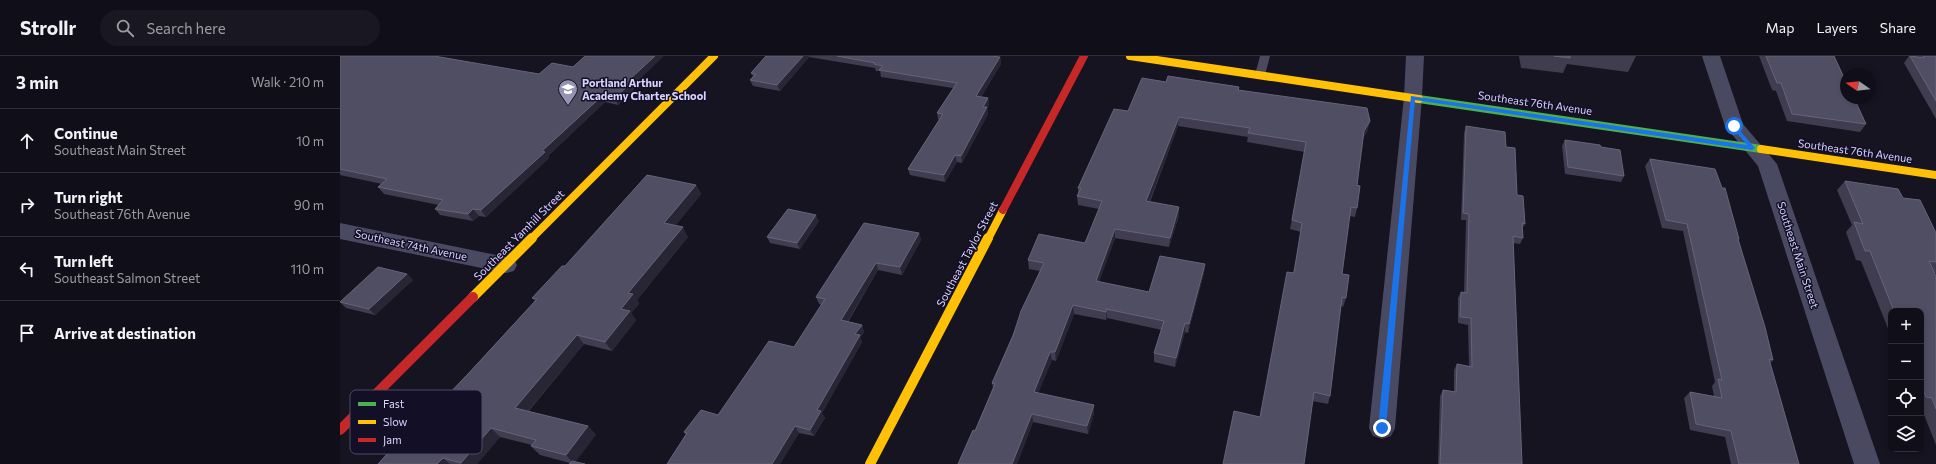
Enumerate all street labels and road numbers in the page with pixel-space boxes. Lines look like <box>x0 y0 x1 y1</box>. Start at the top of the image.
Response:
street label: Southeast 76th Avenue <box>1477 88 1593 117</box>
street label: Southeast 76th Avenue <box>1797 136 1913 165</box>
street label: Southeast Yamhill Street <box>471 186 567 283</box>
street label: Southeast Taylor Street <box>933 198 1000 309</box>
street label: Southeast Main Street <box>1775 200 1822 310</box>
street label: Southeast 74th Avenue <box>354 226 469 263</box>

